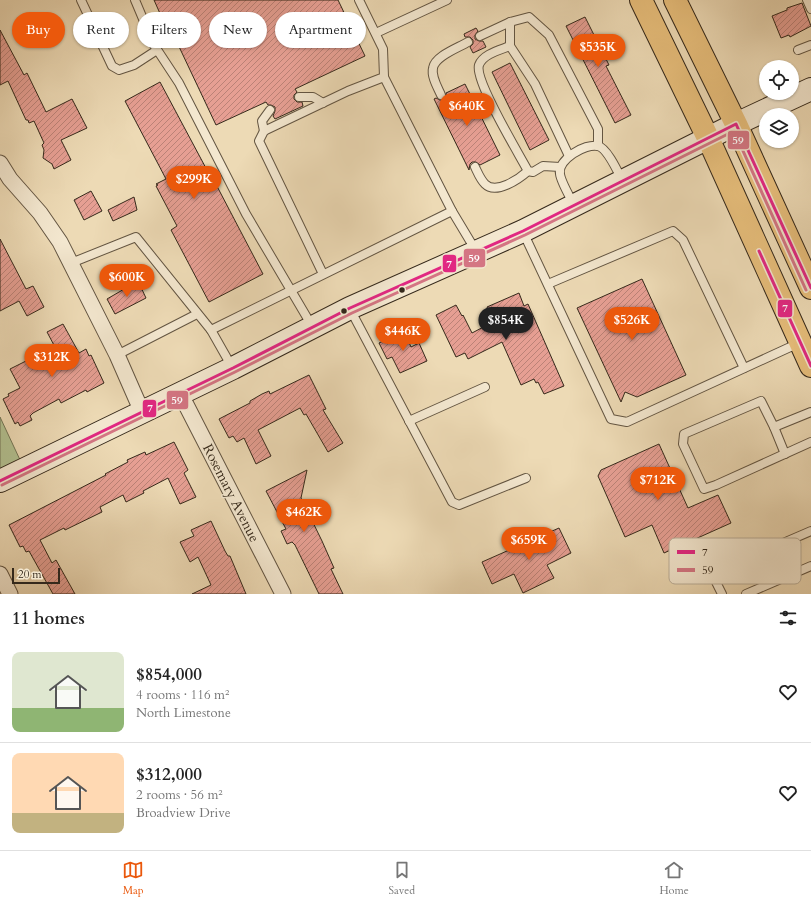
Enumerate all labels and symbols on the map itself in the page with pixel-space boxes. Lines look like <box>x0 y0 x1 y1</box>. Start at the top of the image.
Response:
pin: $535K <box>570 34 626 68</box>
pin: $640K <box>439 93 495 127</box>
line badge: 59 <box>727 130 750 150</box>
text: 59 <box>732 133 744 148</box>
pin: $299K <box>166 166 222 200</box>
line badge: 59 <box>463 248 486 268</box>
text: 59 <box>468 251 480 266</box>
line badge: 7 <box>442 254 457 273</box>
text: 7 <box>446 257 452 272</box>
pin: $600K <box>99 264 155 298</box>
unlabelled marker <box>397 285 407 295</box>
line badge: 7 <box>777 299 793 318</box>
text: 7 <box>782 301 788 316</box>
unlabelled marker <box>339 306 349 316</box>
pin: $854K <box>478 307 534 341</box>
pin: $526K <box>604 307 660 341</box>
pin: $446K <box>375 318 431 352</box>
pin: $312K <box>24 344 80 378</box>
line badge: 59 <box>166 390 189 410</box>
text: 59 <box>171 393 183 408</box>
line badge: 7 <box>142 399 157 418</box>
text: 7 <box>147 401 153 416</box>
street label: Rosemary Avenue <box>198 441 264 545</box>
pin: $712K <box>630 467 686 501</box>
pin: $462K <box>276 499 332 533</box>
pin: $659K <box>501 527 557 561</box>
legend <box>669 538 801 584</box>
text: 7 <box>702 545 708 560</box>
text: 59 <box>702 563 714 578</box>
scale bar <box>12 566 60 585</box>

